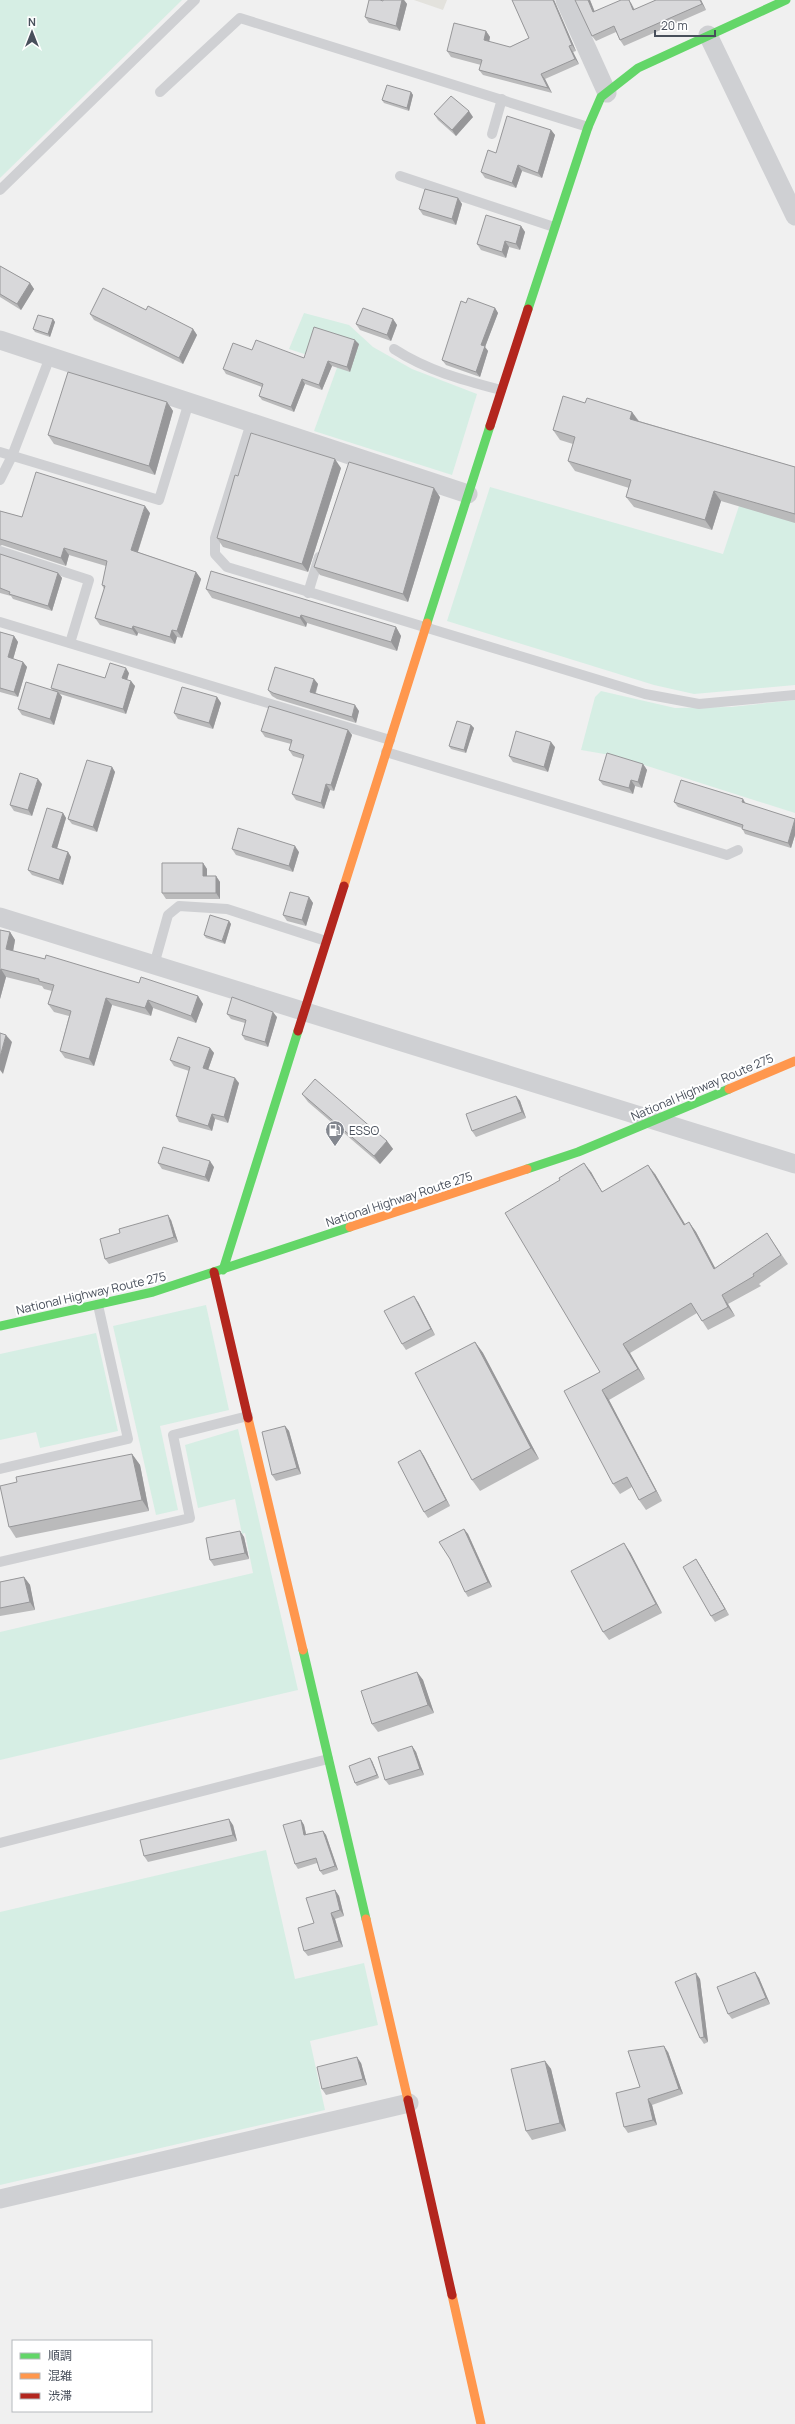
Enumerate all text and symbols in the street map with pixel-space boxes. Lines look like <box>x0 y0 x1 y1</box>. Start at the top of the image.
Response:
north arrow <box>12 12 52 52</box>
scale bar <box>655 12 715 38</box>
text: N <box>28 14 36 29</box>
text: 20 m <box>661 17 688 34</box>
street label: National Highway Route 275 <box>628 1049 776 1125</box>
fuel station icon: ESSO <box>324 1119 346 1147</box>
place label: ESSO <box>349 1122 379 1139</box>
street label: National Highway Route 275 <box>323 1167 475 1231</box>
street label: National Highway Route 275 <box>14 1267 168 1319</box>
legend <box>12 2340 152 2412</box>
text: 順調 <box>48 2347 72 2364</box>
text: 混雑 <box>48 2367 72 2384</box>
text: 渋滞 <box>48 2387 72 2404</box>

